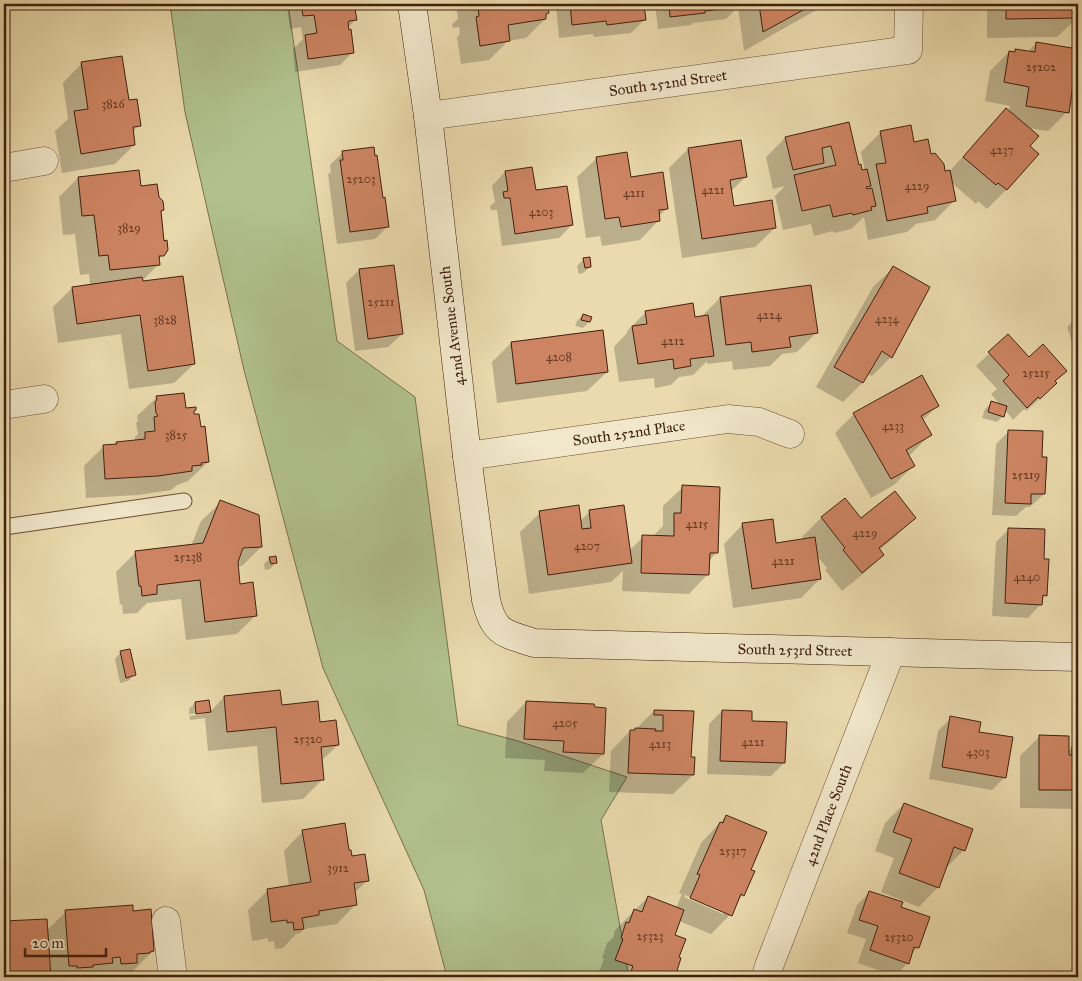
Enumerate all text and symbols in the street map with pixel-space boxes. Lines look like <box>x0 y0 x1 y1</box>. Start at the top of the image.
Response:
house number: 25202 <box>1026 60 1056 74</box>
street label: South 252nd Street <box>608 66 729 100</box>
house number: 3826 <box>101 97 125 111</box>
house number: 4237 <box>990 143 1014 157</box>
house number: 25203 <box>346 172 376 186</box>
house number: 4229 <box>905 179 929 193</box>
house number: 4221 <box>701 183 725 197</box>
house number: 4211 <box>623 186 645 200</box>
house number: 4203 <box>529 205 553 219</box>
house number: 3829 <box>117 221 141 235</box>
street label: 42nd Avenue South <box>436 264 468 387</box>
house number: 25211 <box>368 295 395 309</box>
house number: 4224 <box>756 308 782 322</box>
house number: 4234 <box>875 312 899 326</box>
house number: 3828 <box>153 313 177 327</box>
house number: 4212 <box>661 334 685 348</box>
house number: 4208 <box>546 350 572 364</box>
house number: 25215 <box>1022 366 1050 380</box>
street label: South 252nd Place <box>572 416 686 450</box>
house number: 4233 <box>882 419 904 433</box>
house number: 3825 <box>165 428 188 442</box>
house number: 25219 <box>1012 468 1040 482</box>
house number: 4215 <box>686 517 709 531</box>
house number: 4229 <box>853 526 877 540</box>
house number: 4207 <box>574 539 600 553</box>
house number: 25238 <box>174 550 202 564</box>
house number: 4221 <box>771 554 795 568</box>
house number: 4240 <box>1014 570 1040 584</box>
street label: South 253rd Street <box>737 640 853 660</box>
house number: 4205 <box>552 716 578 730</box>
house number: 25320 <box>293 732 323 746</box>
house number: 4221 <box>741 735 765 749</box>
house number: 4213 <box>649 737 671 751</box>
house number: 4303 <box>966 745 990 759</box>
street label: 42nd Place South <box>800 761 856 868</box>
house number: 25317 <box>719 844 747 858</box>
house number: 3912 <box>327 861 349 875</box>
scale bar <box>25 926 106 958</box>
house number: 25323 <box>637 929 664 943</box>
house number: 25320 <box>884 930 914 944</box>
text: 20 m <box>32 934 64 952</box>

